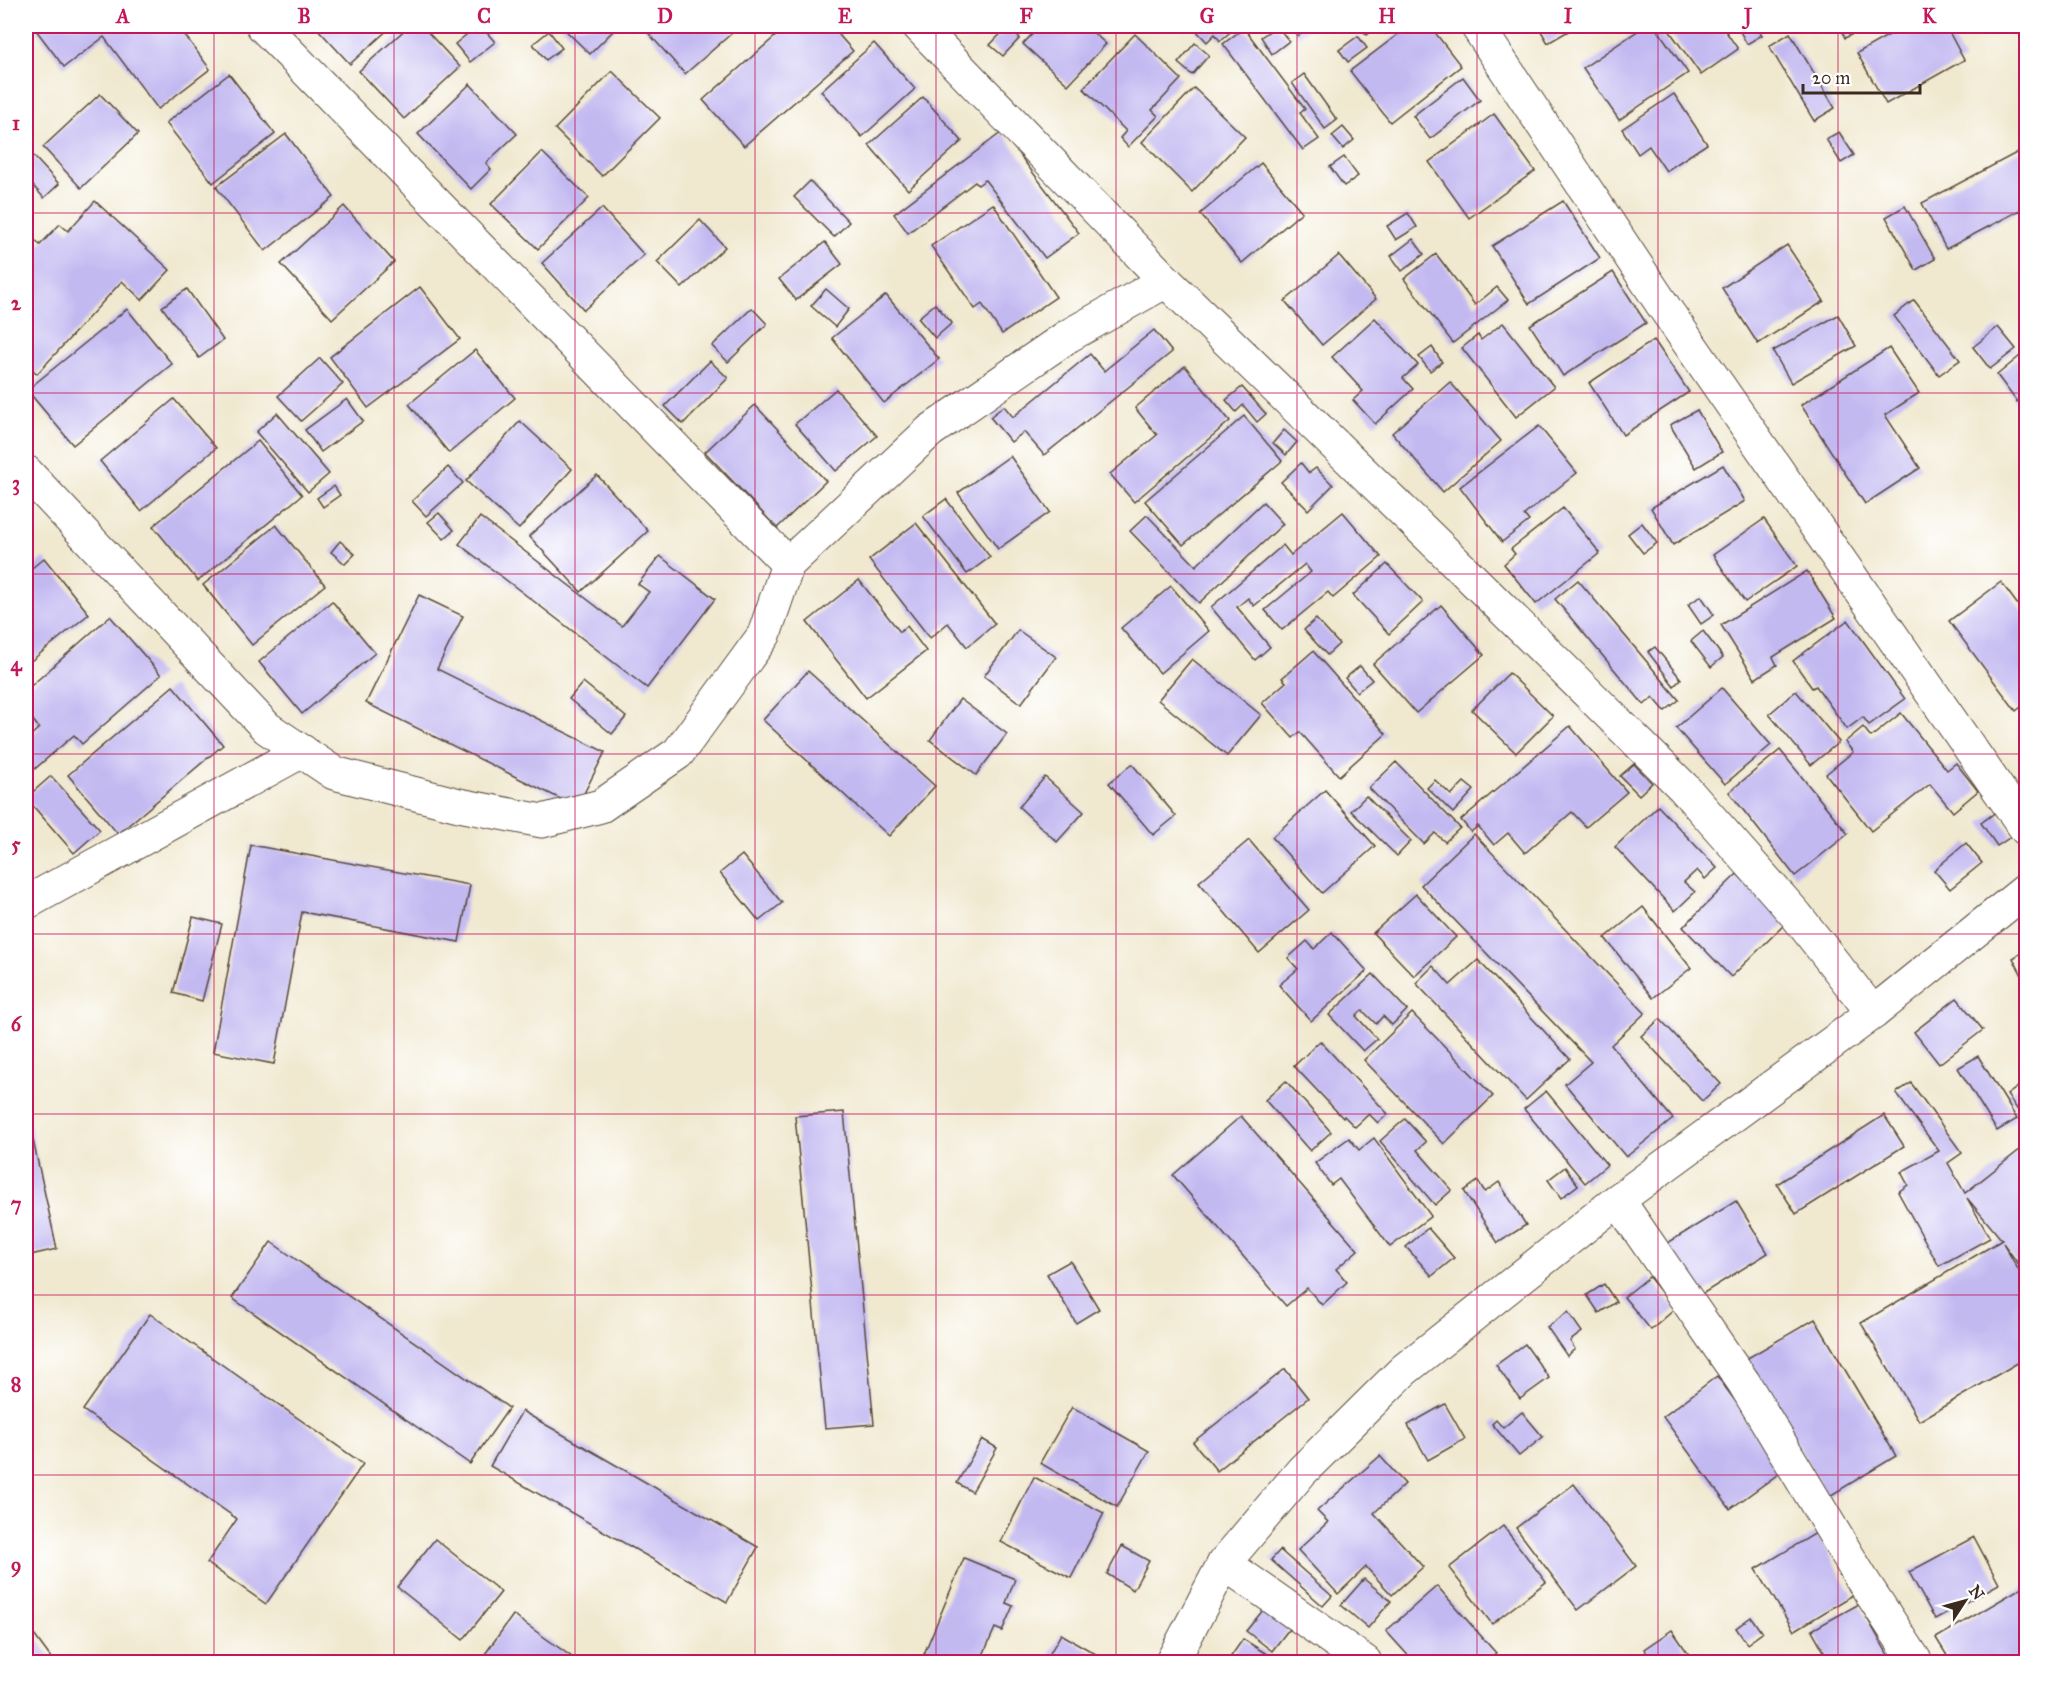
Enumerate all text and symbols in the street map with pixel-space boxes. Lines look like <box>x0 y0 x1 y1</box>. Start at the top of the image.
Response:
text: A <box>114 4 130 28</box>
text: B <box>297 4 311 28</box>
text: C <box>477 4 491 28</box>
text: D <box>657 4 673 28</box>
text: E <box>838 4 853 28</box>
text: F <box>1019 4 1033 28</box>
text: G <box>1200 4 1215 28</box>
text: H <box>1378 4 1396 28</box>
text: I <box>1564 4 1573 28</box>
text: J <box>1741 4 1753 30</box>
text: K <box>1922 4 1937 28</box>
scale bar <box>1803 57 1920 95</box>
text: 20 m <box>1812 67 1850 89</box>
text: 1 <box>12 111 20 135</box>
text: 2 <box>11 291 22 315</box>
text: 3 <box>12 471 20 496</box>
text: 4 <box>10 652 22 677</box>
text: 5 <box>11 832 21 856</box>
text: 6 <box>11 1012 23 1036</box>
text: 7 <box>11 1192 22 1216</box>
text: 8 <box>11 1372 21 1396</box>
text: 9 <box>11 1553 21 1578</box>
north arrow <box>1935 1571 1995 1631</box>
text: N <box>1965 1581 1989 1604</box>

